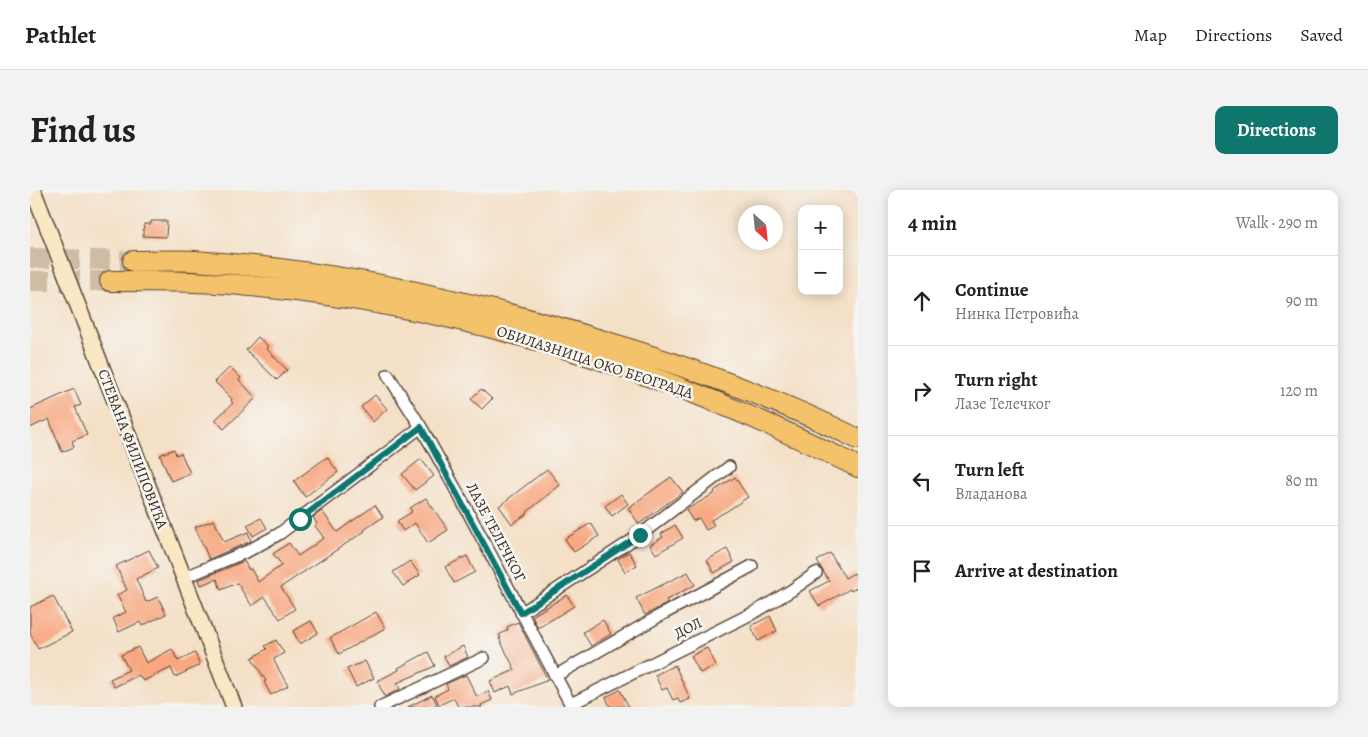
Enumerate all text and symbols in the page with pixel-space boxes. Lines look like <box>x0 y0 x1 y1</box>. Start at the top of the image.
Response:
text: Pathlet <box>25 19 96 51</box>
text: Map <box>1134 23 1167 47</box>
text: Directions <box>1195 23 1272 47</box>
text: Saved <box>1300 23 1343 47</box>
text: Find us <box>30 106 136 154</box>
button: Directions <box>1215 106 1338 154</box>
north arrow <box>738 205 783 250</box>
map controls <box>798 205 843 295</box>
button: + <box>798 205 843 250</box>
text: 4 min <box>908 209 957 237</box>
text: Walk · 290 m <box>1236 212 1318 234</box>
button: − <box>798 250 843 295</box>
text: Continue <box>955 277 1029 303</box>
icon: ahead <box>908 287 936 315</box>
text: 90 m <box>1286 290 1318 312</box>
text: Нинка Петровића <box>955 303 1079 325</box>
street label: ОБИЛАЗНИЦА ОКО БЕОГРАДА <box>494 321 696 403</box>
street label: СТЕВАНА ФИЛИПОВИЋА <box>93 366 173 532</box>
text: Turn right <box>955 367 1037 393</box>
icon: right <box>908 377 936 405</box>
text: 120 m <box>1280 380 1318 402</box>
text: Лазе Телечког <box>955 393 1051 415</box>
text: Turn left <box>955 457 1024 483</box>
icon: left <box>908 467 936 495</box>
text: 80 m <box>1285 470 1318 492</box>
street label: ЛАЗЕ ТЕЛЕЧКОГ <box>462 479 531 585</box>
text: Владанова <box>955 483 1028 505</box>
route start <box>289 508 312 531</box>
route end <box>629 524 652 547</box>
icon: arrive <box>908 557 936 585</box>
text: Arrive at destination <box>955 558 1118 584</box>
street label: ДОЛ <box>670 612 706 644</box>

